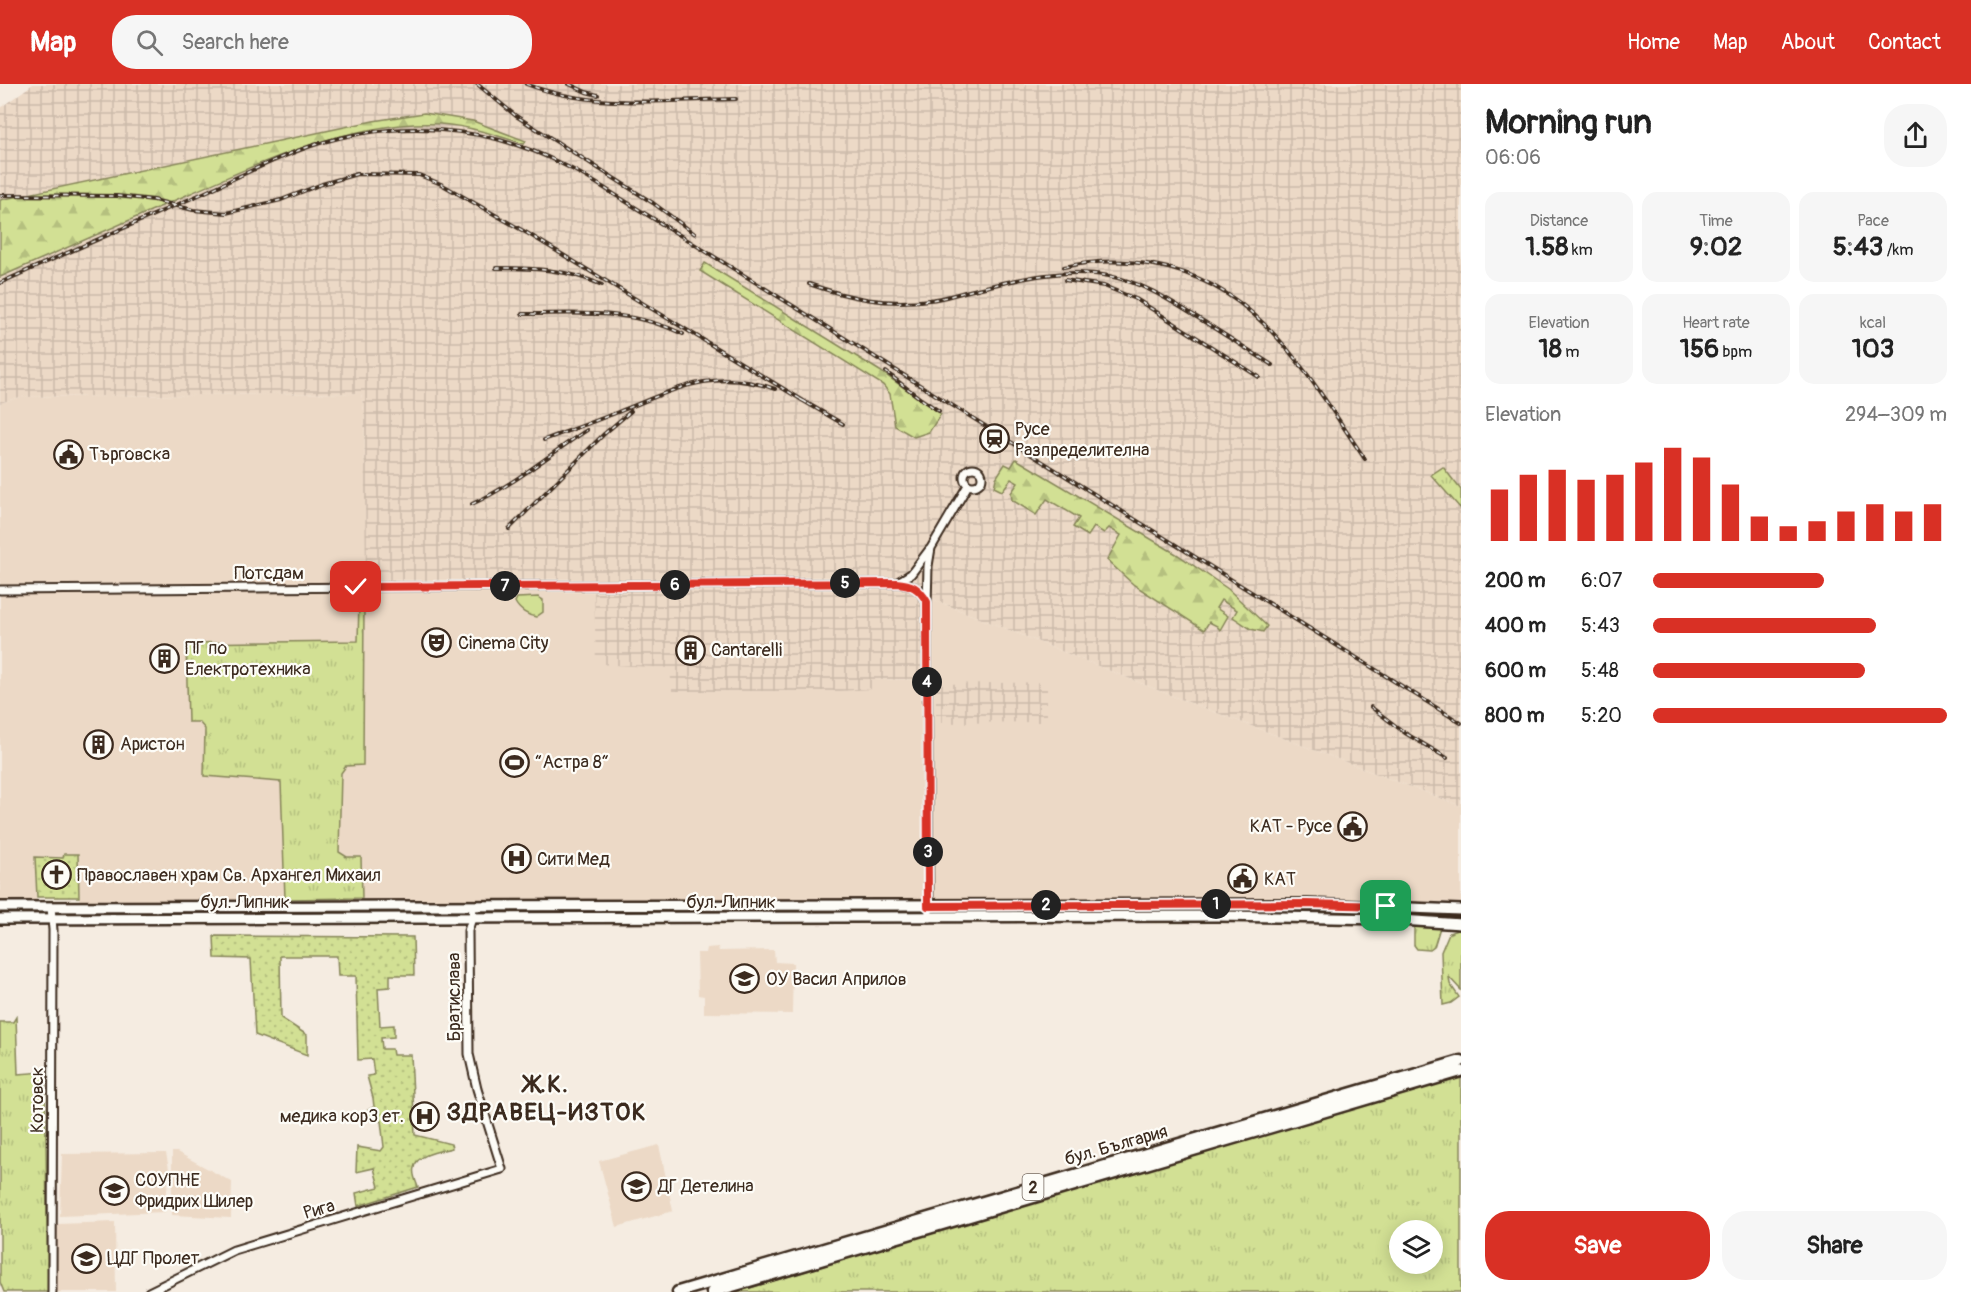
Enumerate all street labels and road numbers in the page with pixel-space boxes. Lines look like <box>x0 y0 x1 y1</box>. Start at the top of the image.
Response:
street label: Потсдам <box>234 562 304 585</box>
street label: бул. Липник <box>200 891 290 914</box>
street label: бул. Липник <box>686 891 776 914</box>
street label: Братислава <box>443 953 466 1041</box>
street label: Котовск <box>26 1067 49 1133</box>
street label: бул. България <box>1062 1120 1170 1171</box>
road number: 2 <box>1022 1174 1044 1200</box>
street label: Рига <box>301 1194 337 1225</box>

